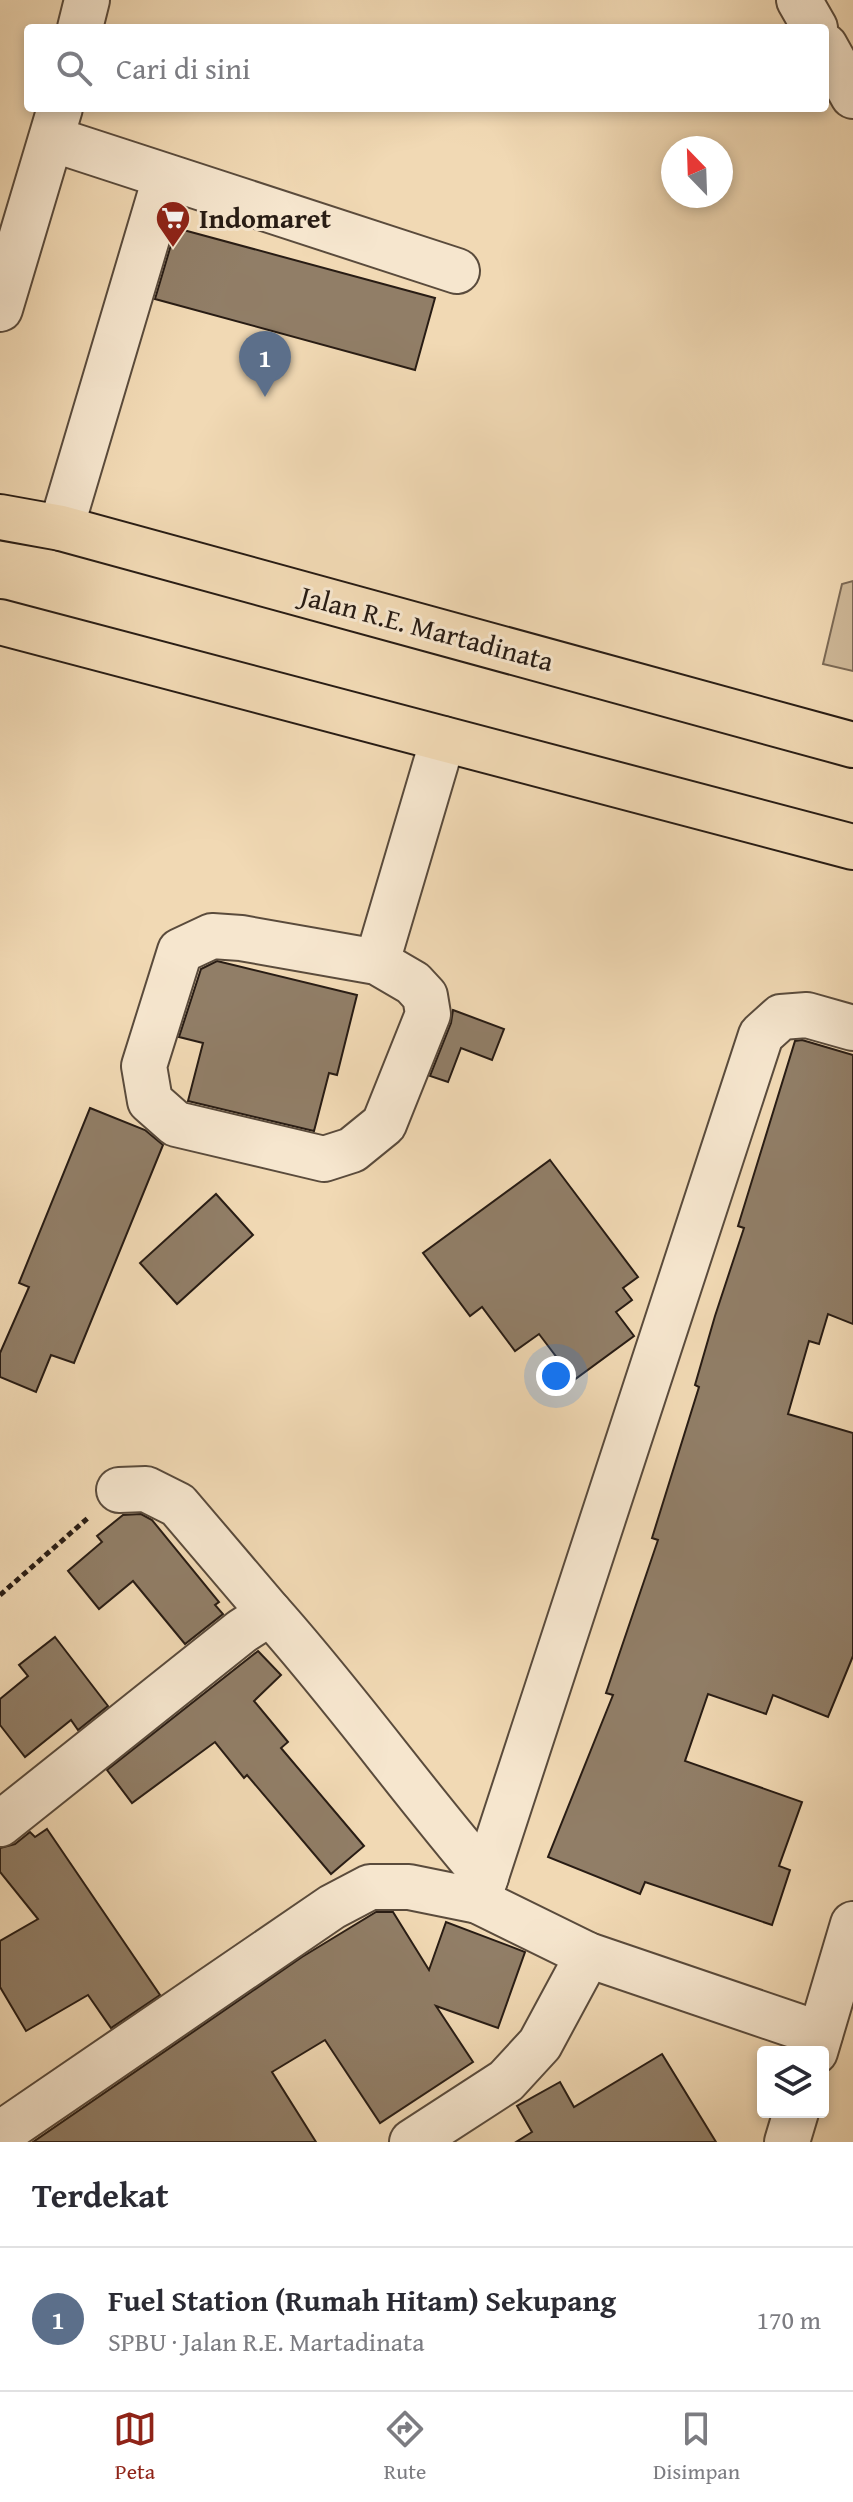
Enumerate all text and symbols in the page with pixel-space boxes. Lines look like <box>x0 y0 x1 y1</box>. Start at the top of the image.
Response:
search box <box>24 24 829 112</box>
icon: search <box>52 46 96 90</box>
text: Cari di sini <box>116 46 251 90</box>
north arrow <box>661 136 733 208</box>
place label: Indomaret <box>199 197 331 238</box>
supermarket icon: Indomaret <box>154 199 192 249</box>
pin: 1 <box>239 331 291 397</box>
street label: Jalan R.E. Martadinata <box>293 573 559 681</box>
your location <box>536 1356 576 1396</box>
map controls <box>757 2046 829 2118</box>
button: layers <box>757 2046 829 2118</box>
text: Terdekat <box>32 2170 169 2219</box>
text: Fuel Station (Rumah Hitam) Sekupang <box>108 2278 616 2322</box>
text: 1 <box>51 2300 65 2339</box>
text: 170 m <box>756 2300 821 2339</box>
text: SPBU · Jalan R.E. Martadinata <box>108 2322 424 2361</box>
tab: Peta <box>113 2407 157 2487</box>
tab: Rute <box>383 2407 427 2487</box>
tab: Disimpan <box>653 2407 740 2487</box>

